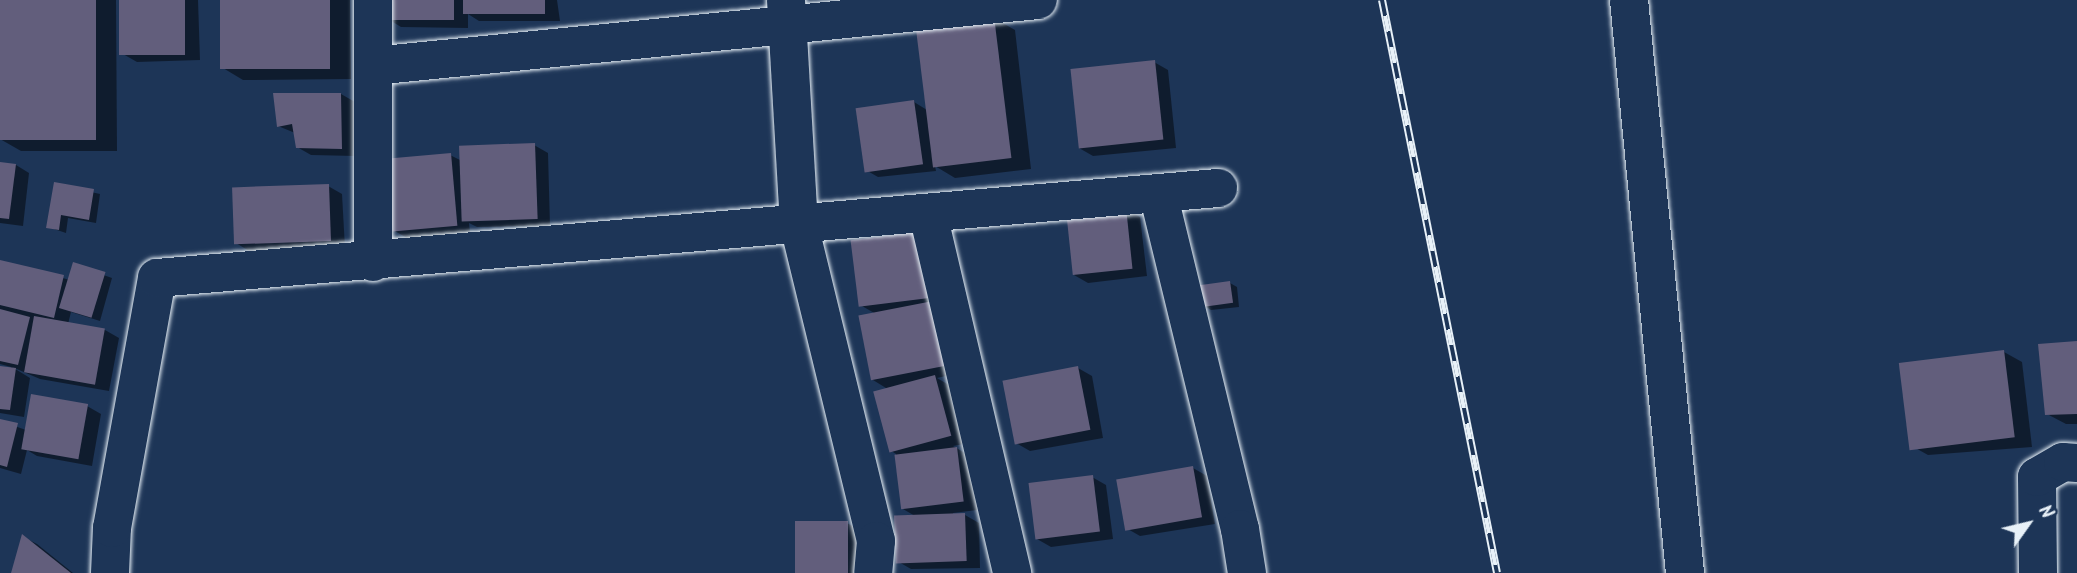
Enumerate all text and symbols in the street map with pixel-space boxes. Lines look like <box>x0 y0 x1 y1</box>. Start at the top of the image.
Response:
north arrow <box>1993 489 2063 559</box>
text: N <box>2030 499 2061 526</box>

